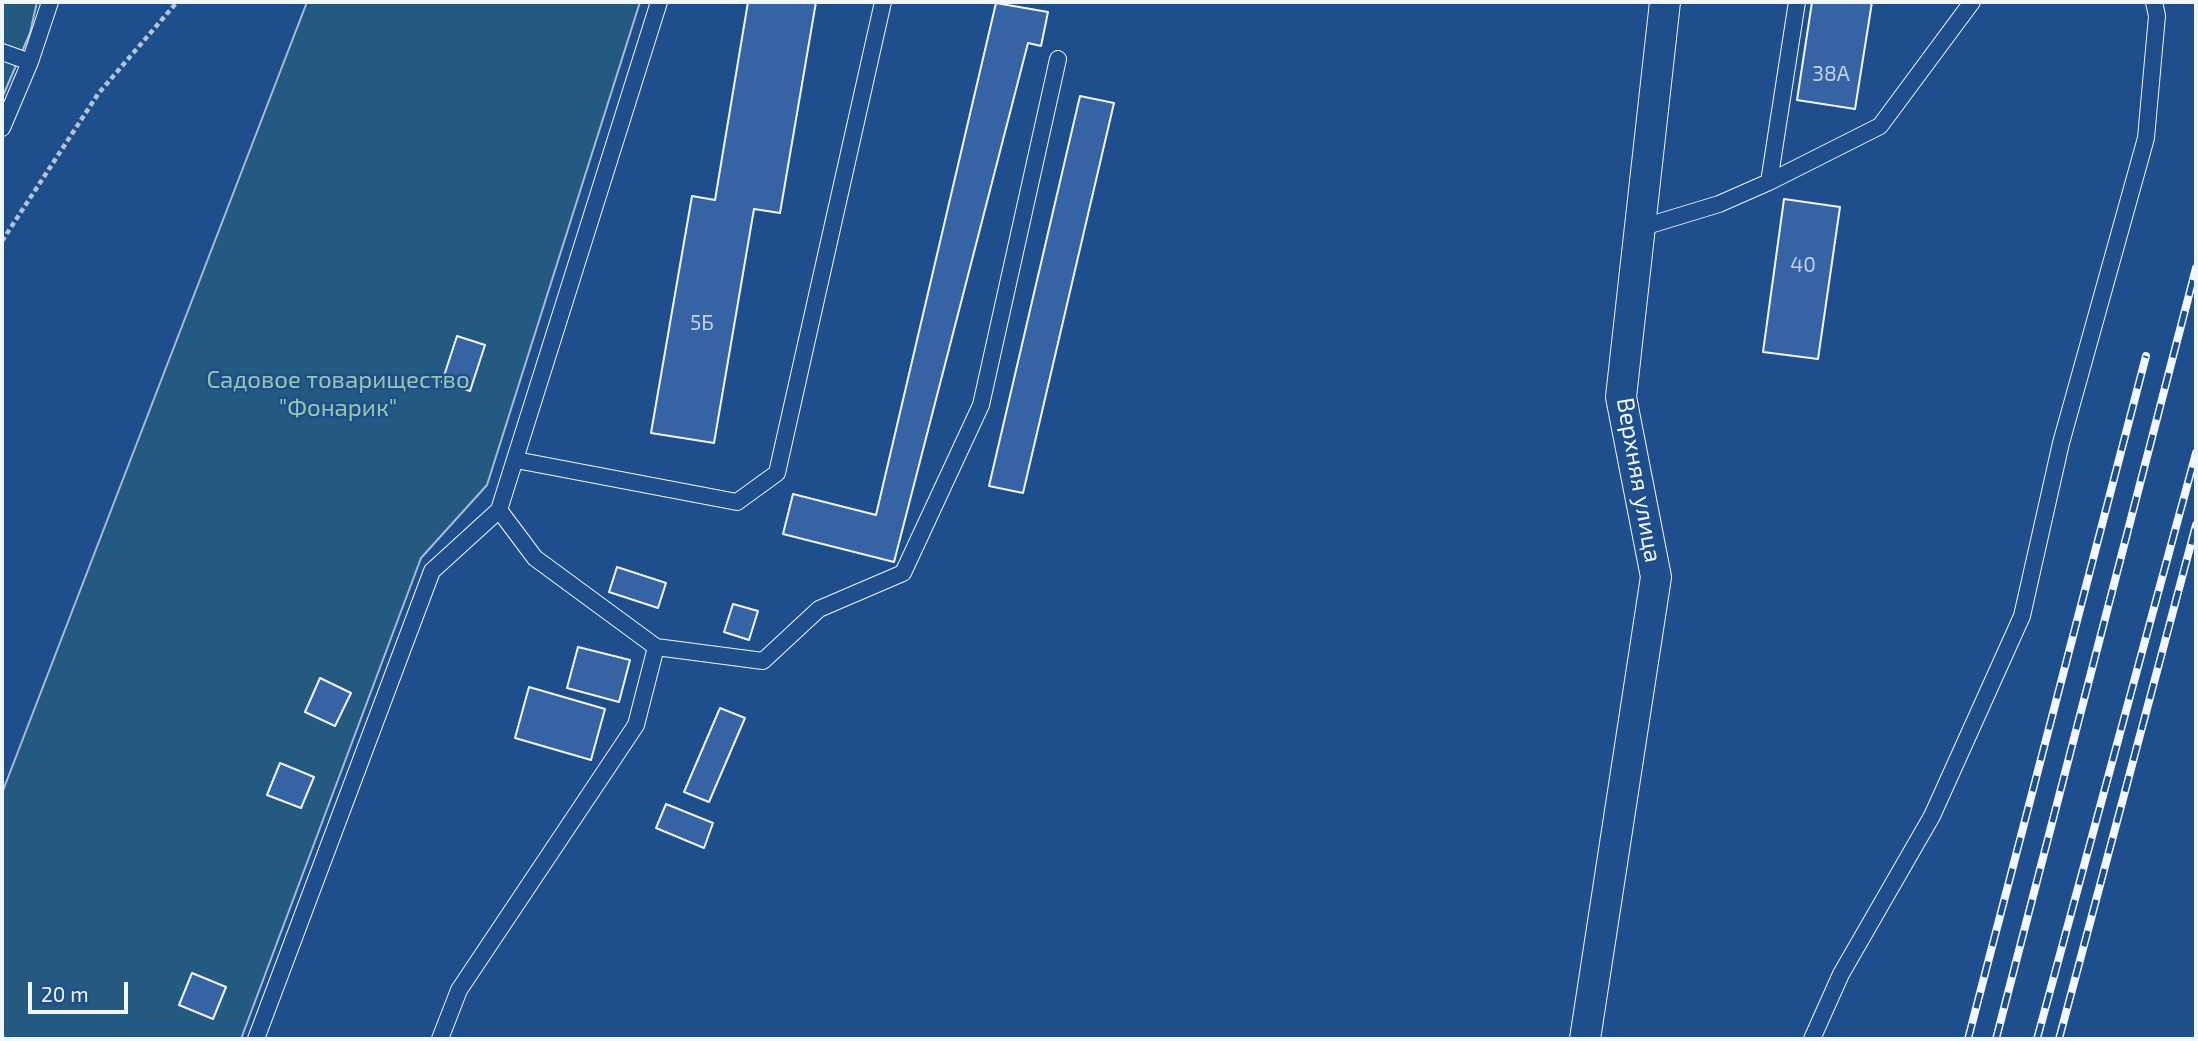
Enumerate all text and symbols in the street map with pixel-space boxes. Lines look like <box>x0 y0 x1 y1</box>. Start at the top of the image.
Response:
house number: 38А <box>1812 61 1850 87</box>
house number: 40 <box>1790 252 1816 278</box>
house number: 5Б <box>690 310 714 336</box>
park label: Садовое товарищество "Фонарик" <box>206 366 470 422</box>
street label: Верхняя улица <box>1610 395 1668 565</box>
scale bar <box>32 968 131 1012</box>
text: 20 m <box>41 981 89 1006</box>

